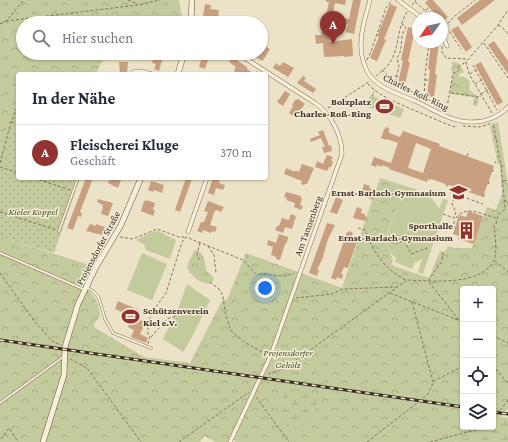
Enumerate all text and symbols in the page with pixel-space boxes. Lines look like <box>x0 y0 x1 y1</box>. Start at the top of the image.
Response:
pin: A <box>320 11 346 44</box>
north arrow <box>412 12 448 48</box>
search box <box>16 16 268 60</box>
icon: search <box>30 27 52 49</box>
text: Hier suchen <box>62 30 133 46</box>
street label: Charles-Roß-Ring <box>381 71 451 113</box>
text: In der Nähe <box>32 89 115 108</box>
place label: Bolzplatz Charles-Roß-Ring <box>294 96 371 119</box>
sports icon: Bolzplatz Charles-Roß-Ring <box>374 97 394 117</box>
text: Fleischerei Kluge <box>70 137 179 153</box>
text: A <box>41 145 49 160</box>
text: 370 m <box>220 145 252 160</box>
text: Geschäft <box>70 153 116 168</box>
school or university icon: Ernst-Barlach-Gymnasium <box>449 182 469 202</box>
place label: Ernst-Barlach-Gymnasium <box>331 187 447 198</box>
street label: Am Tannenberg <box>292 194 324 258</box>
park label: Kieler Koppel <box>8 206 58 217</box>
street label: Projensdorfer Straße <box>74 209 123 287</box>
place label: Sporthalle Ernst-Barlach-Gymnasium <box>338 220 454 243</box>
building icon: Sporthalle Ernst-Barlach-Gymnasium <box>456 221 476 241</box>
your location <box>255 278 275 298</box>
map controls <box>460 286 496 430</box>
button: + <box>460 286 496 322</box>
place label: Schützenverein Kiel e.V. <box>143 305 209 328</box>
sports icon: Schützenverein Kiel e.V. <box>120 306 140 326</box>
button: − <box>460 322 496 358</box>
park label: Projensdorfer Gehölz <box>263 347 313 370</box>
button: locate <box>460 358 496 394</box>
button: layers <box>460 394 496 430</box>

